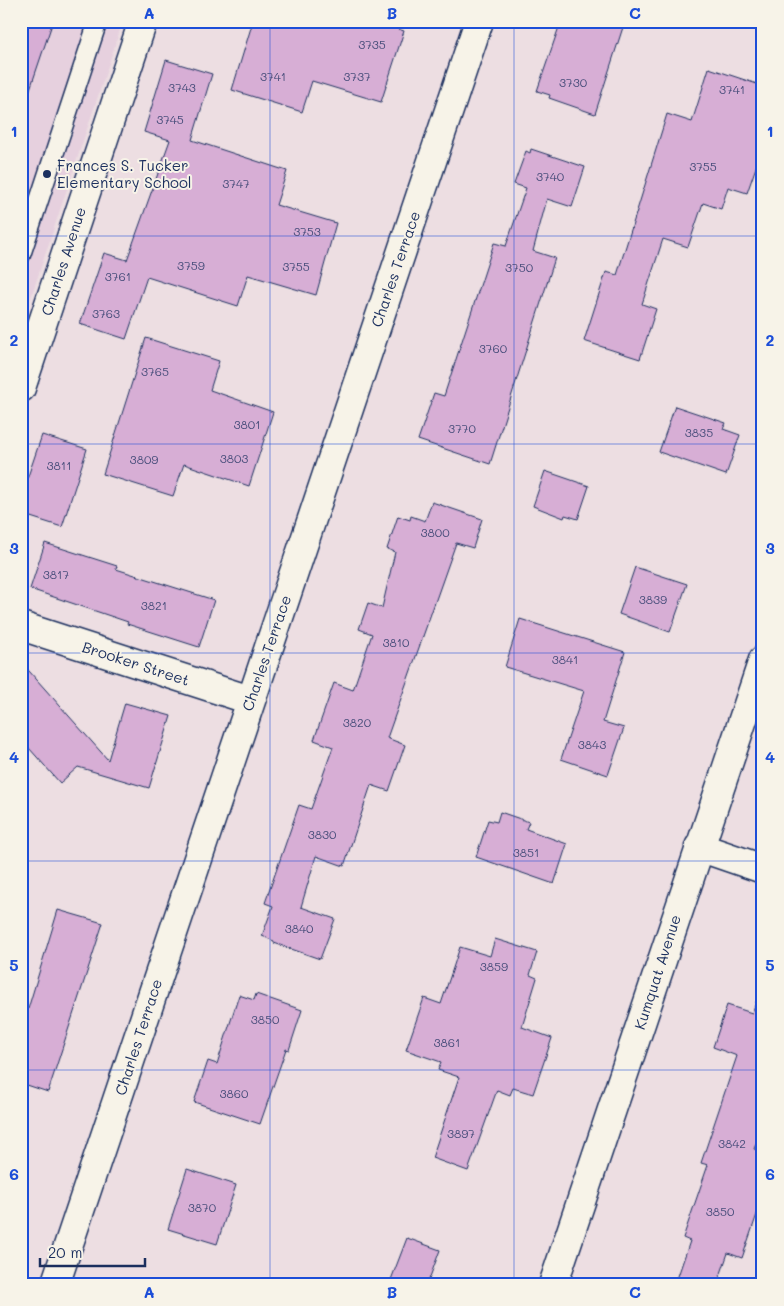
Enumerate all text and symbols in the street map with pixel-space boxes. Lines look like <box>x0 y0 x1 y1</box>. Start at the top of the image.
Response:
text: A <box>143 2 155 23</box>
text: B <box>387 2 397 23</box>
text: C <box>629 2 641 23</box>
house number: 3735 <box>358 36 386 52</box>
house number: 3741 <box>260 68 286 84</box>
house number: 3737 <box>343 68 371 84</box>
house number: 3730 <box>559 74 588 90</box>
house number: 3743 <box>168 79 196 95</box>
house number: 3741 <box>719 81 745 97</box>
house number: 3745 <box>156 111 184 127</box>
text: 1 <box>10 120 18 141</box>
text: 1 <box>766 120 774 141</box>
place label: Frances S. Tucker Elementary School <box>57 155 192 192</box>
house number: 3755 <box>689 158 717 174</box>
marker: Frances S. Tucker Elementary School <box>41 168 53 180</box>
house number: 3740 <box>536 168 565 184</box>
house number: 3747 <box>222 175 250 191</box>
street label: Charles Avenue <box>36 204 90 318</box>
street label: Charles Terrace <box>366 208 424 330</box>
house number: 3753 <box>293 223 321 239</box>
house number: 3759 <box>177 257 205 273</box>
house number: 3755 <box>282 258 310 274</box>
house number: 3750 <box>505 259 534 275</box>
house number: 3761 <box>105 268 131 284</box>
house number: 3763 <box>92 305 120 321</box>
text: 2 <box>10 329 19 350</box>
text: 2 <box>766 329 775 350</box>
house number: 3760 <box>479 340 508 356</box>
house number: 3765 <box>141 363 169 379</box>
house number: 3801 <box>233 416 261 432</box>
house number: 3770 <box>448 420 476 436</box>
house number: 3835 <box>685 424 713 440</box>
house number: 3803 <box>220 450 248 466</box>
house number: 3809 <box>130 451 158 467</box>
house number: 3811 <box>46 457 72 473</box>
house number: 3800 <box>420 524 450 540</box>
text: 3 <box>9 537 19 558</box>
text: 3 <box>765 537 775 558</box>
house number: 3817 <box>43 566 69 582</box>
house number: 3839 <box>639 591 667 607</box>
street label: Charles Terrace <box>237 592 295 714</box>
house number: 3821 <box>141 597 167 613</box>
house number: 3810 <box>382 634 410 650</box>
street label: Brooker Street <box>80 636 192 690</box>
house number: 3841 <box>552 651 578 667</box>
house number: 3820 <box>343 714 372 730</box>
house number: 3843 <box>578 736 606 752</box>
text: 4 <box>9 746 19 767</box>
text: 4 <box>765 746 775 767</box>
house number: 3830 <box>308 826 337 842</box>
house number: 3851 <box>513 844 539 860</box>
street label: Kumquat Avenue <box>629 912 685 1032</box>
house number: 3840 <box>285 920 314 936</box>
text: 5 <box>9 954 19 975</box>
text: 5 <box>765 954 775 975</box>
house number: 3859 <box>480 958 508 974</box>
street label: Charles Terrace <box>110 976 166 1098</box>
house number: 3850 <box>251 1011 280 1027</box>
house number: 3861 <box>434 1034 460 1050</box>
house number: 3860 <box>220 1085 249 1101</box>
house number: 3897 <box>447 1125 475 1141</box>
house number: 3842 <box>718 1135 746 1151</box>
text: 6 <box>9 1163 19 1184</box>
text: 6 <box>765 1163 775 1184</box>
house number: 3870 <box>188 1199 217 1215</box>
house number: 3850 <box>706 1203 735 1219</box>
scale bar <box>40 1236 145 1268</box>
text: 20 m <box>48 1242 82 1262</box>
text: A <box>143 1281 155 1302</box>
text: B <box>387 1281 397 1302</box>
text: C <box>629 1281 641 1302</box>

